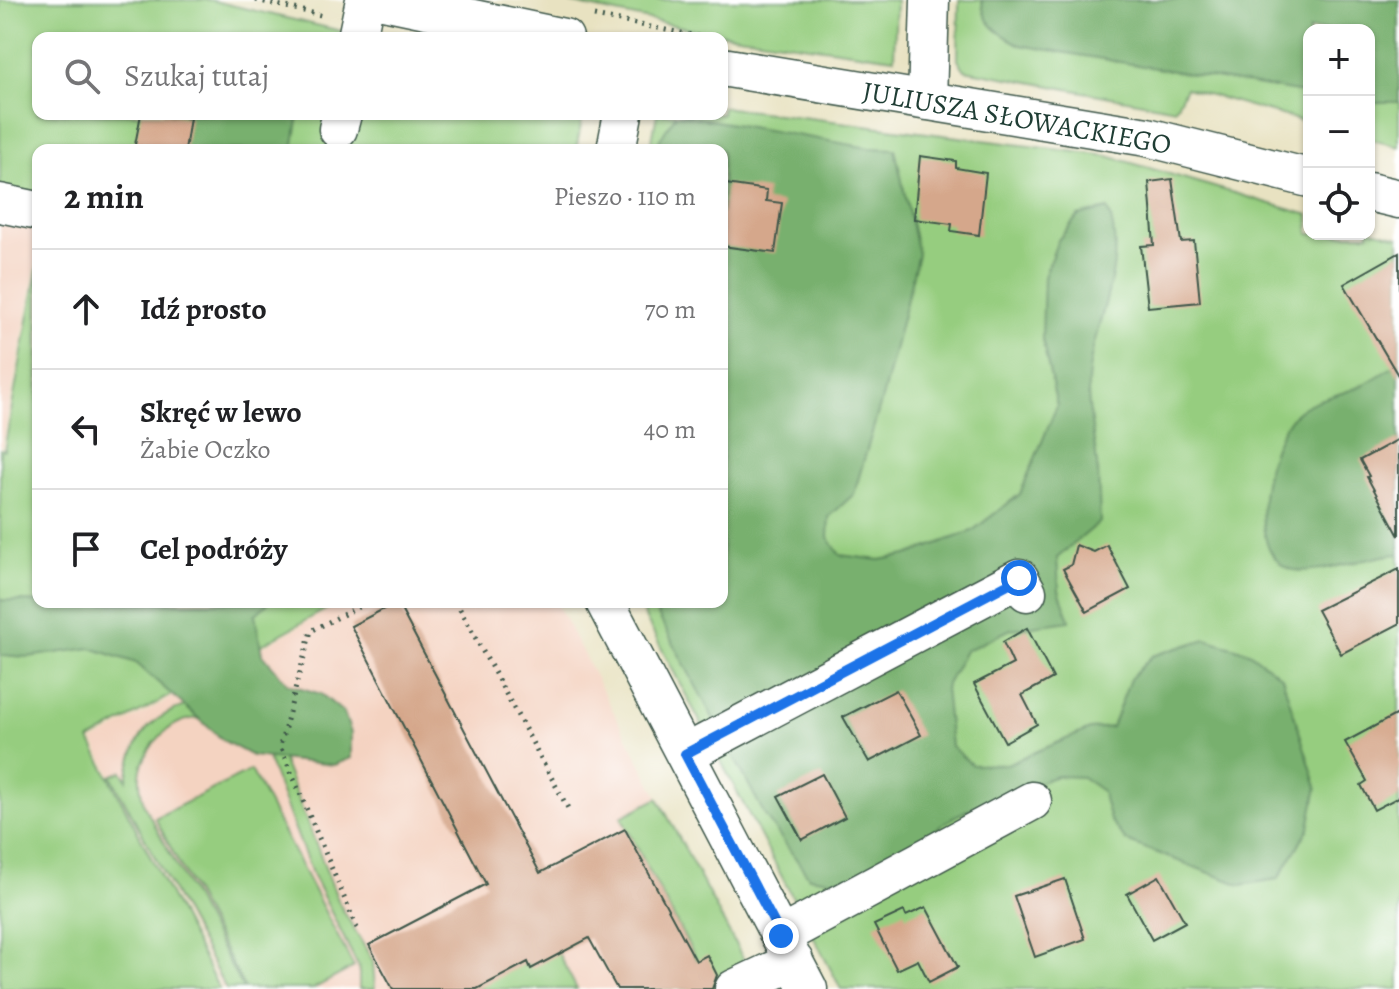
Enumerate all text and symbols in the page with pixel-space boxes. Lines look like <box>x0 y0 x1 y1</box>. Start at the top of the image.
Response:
map controls <box>1303 24 1375 240</box>
button: + <box>1303 24 1375 96</box>
search box <box>32 32 728 120</box>
icon: search <box>60 54 104 98</box>
text: Szukaj tutaj <box>124 56 269 96</box>
street label: JULIUSZA SŁOWACKIEGO <box>860 72 1174 164</box>
button: − <box>1303 96 1375 168</box>
button: locate <box>1303 168 1375 240</box>
text: 2 min <box>64 173 144 220</box>
text: Pieszo · 110 m <box>554 179 696 214</box>
icon: ahead <box>64 287 108 331</box>
text: Idź prosto <box>140 289 267 329</box>
text: 70 m <box>644 292 696 327</box>
text: Skręć w lewo <box>140 392 302 432</box>
icon: left <box>64 407 108 451</box>
text: 40 m <box>644 412 696 447</box>
text: Żabie Oczko <box>140 432 271 467</box>
icon: arrive <box>64 527 108 571</box>
text: Cel podróży <box>140 529 287 569</box>
route start <box>1001 560 1037 596</box>
route end <box>763 918 799 954</box>

